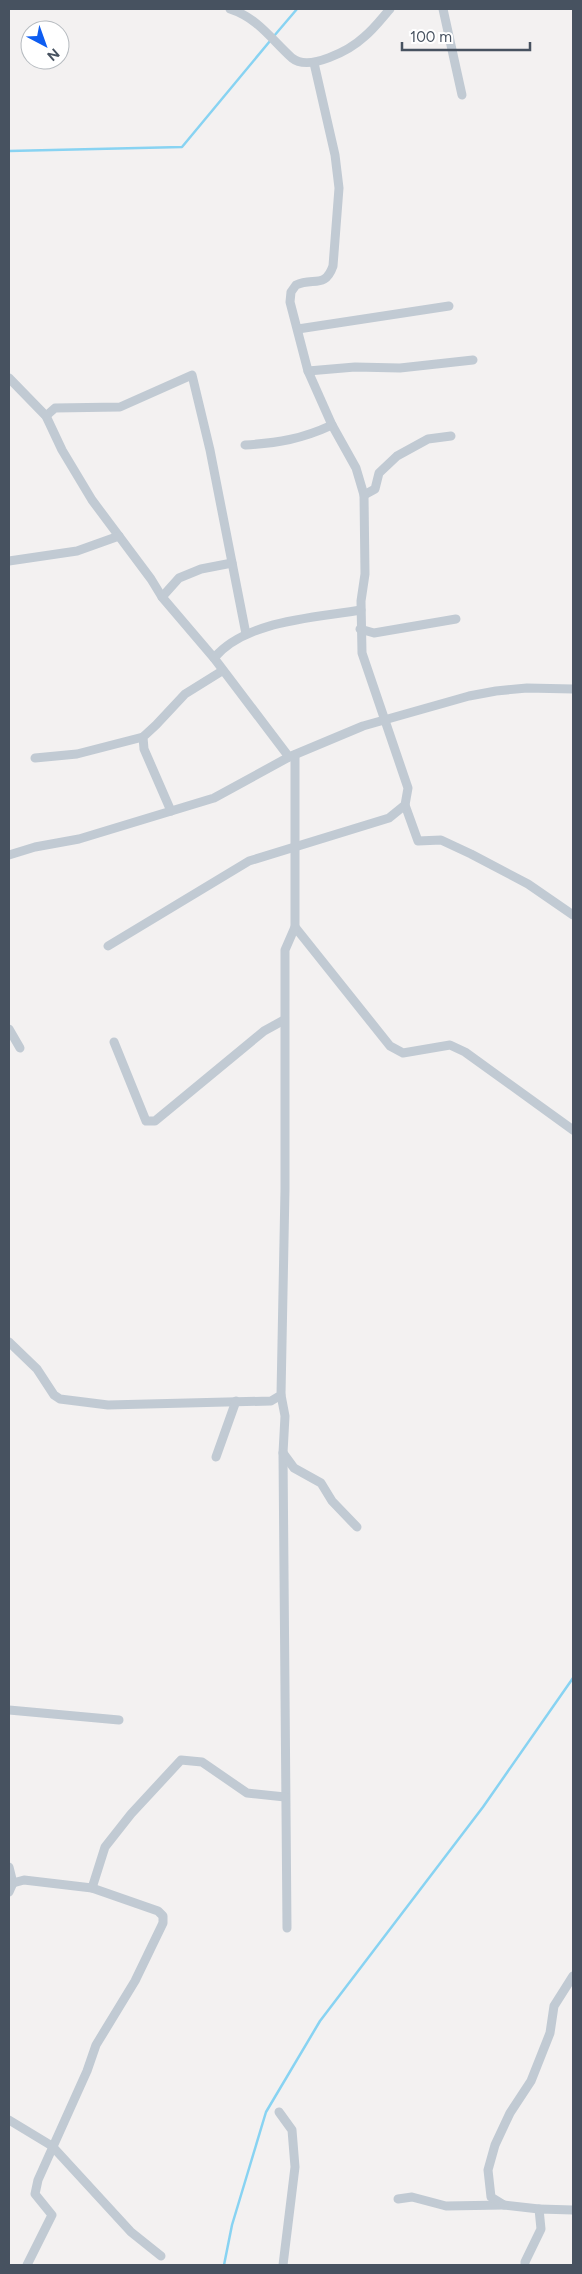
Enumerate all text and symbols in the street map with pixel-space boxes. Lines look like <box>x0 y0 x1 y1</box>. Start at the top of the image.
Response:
north arrow <box>20 20 70 70</box>
scale bar <box>402 20 530 52</box>
text: 100 m <box>410 28 452 46</box>
text: N <box>44 44 63 64</box>

